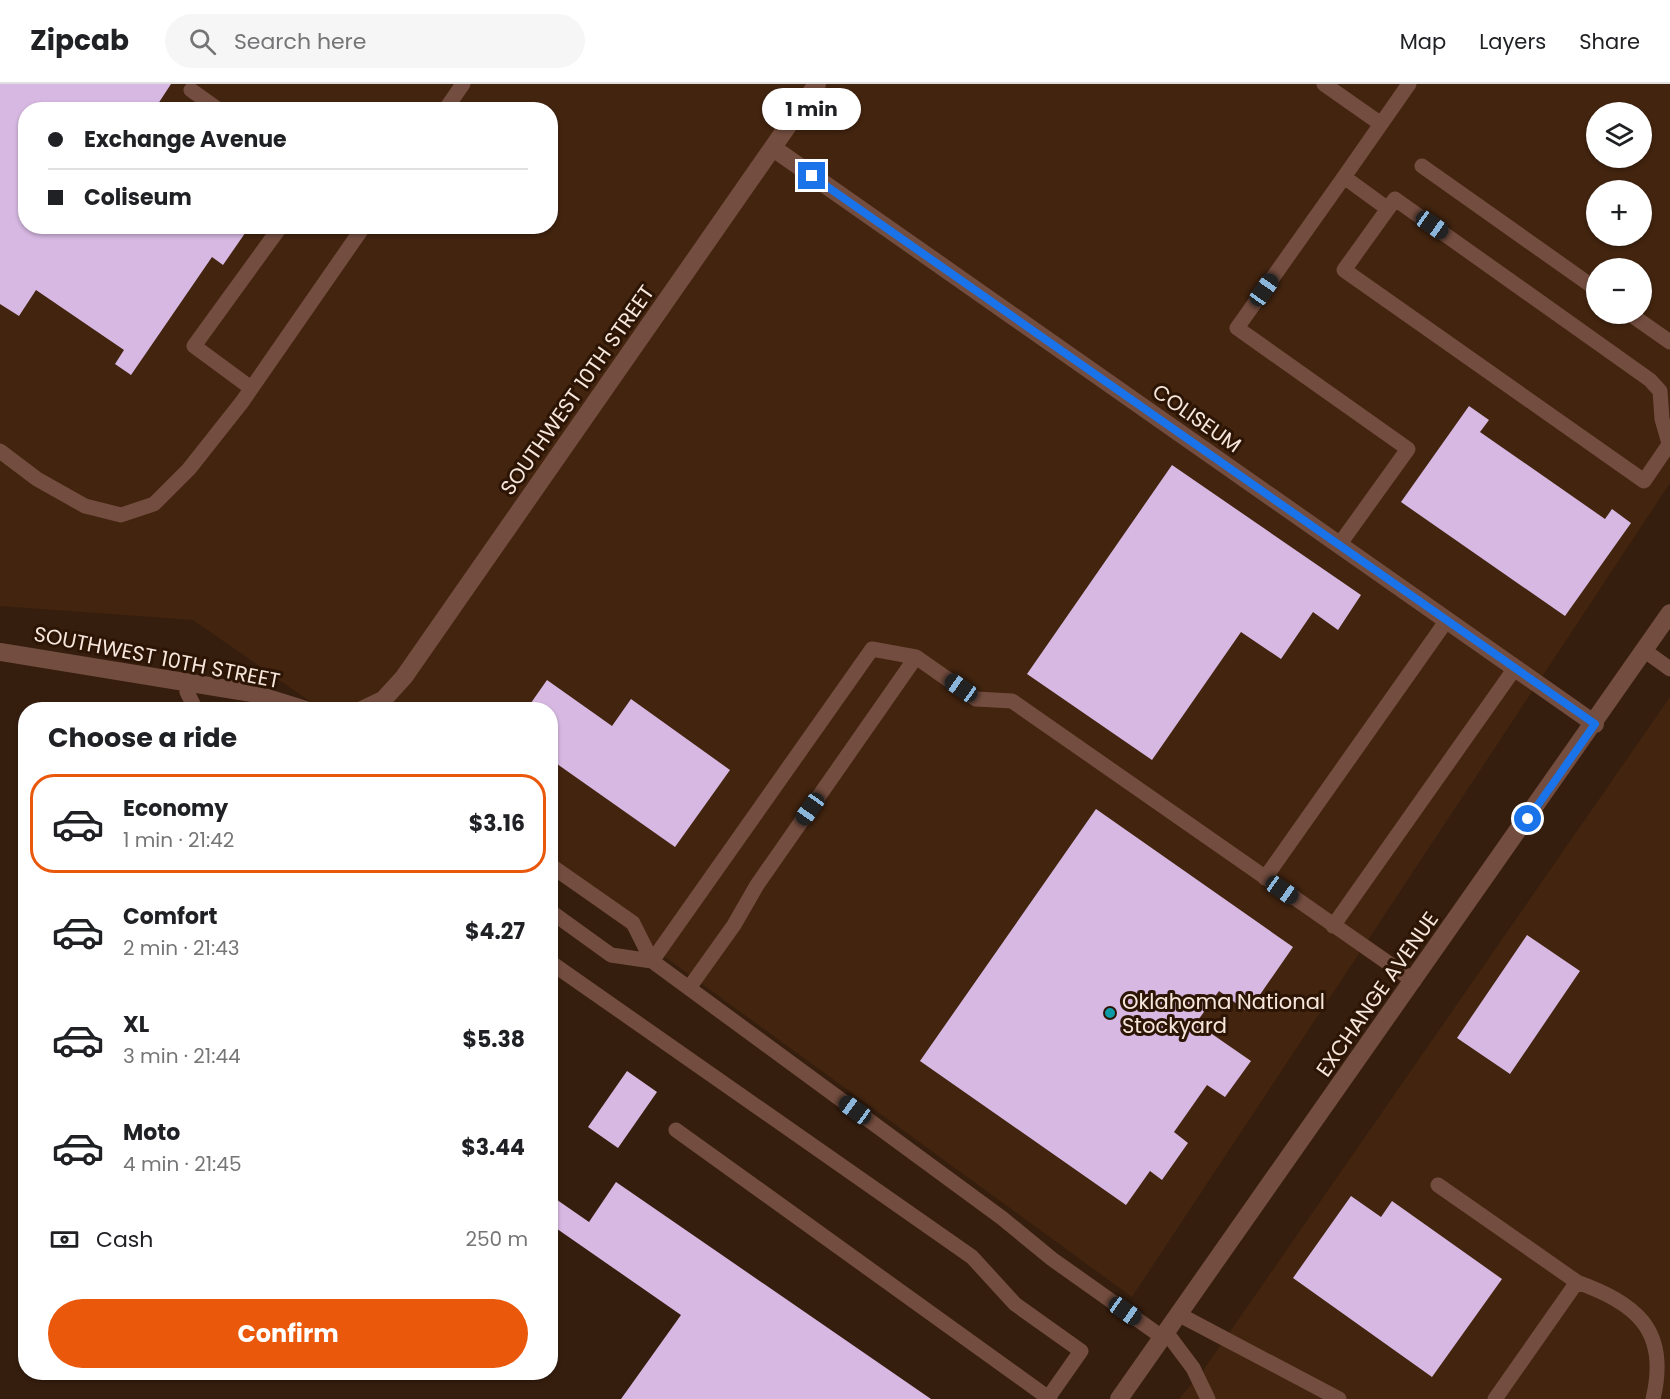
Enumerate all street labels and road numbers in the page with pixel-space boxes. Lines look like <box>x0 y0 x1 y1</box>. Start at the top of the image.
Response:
street label: SOUTHWEST 10TH STREET <box>493 279 661 501</box>
street label: COLISEUM <box>1147 377 1247 459</box>
street label: SOUTHWEST 10TH STREET <box>31 619 283 695</box>
street label: EXCHANGE AVENUE <box>1309 906 1445 1082</box>

